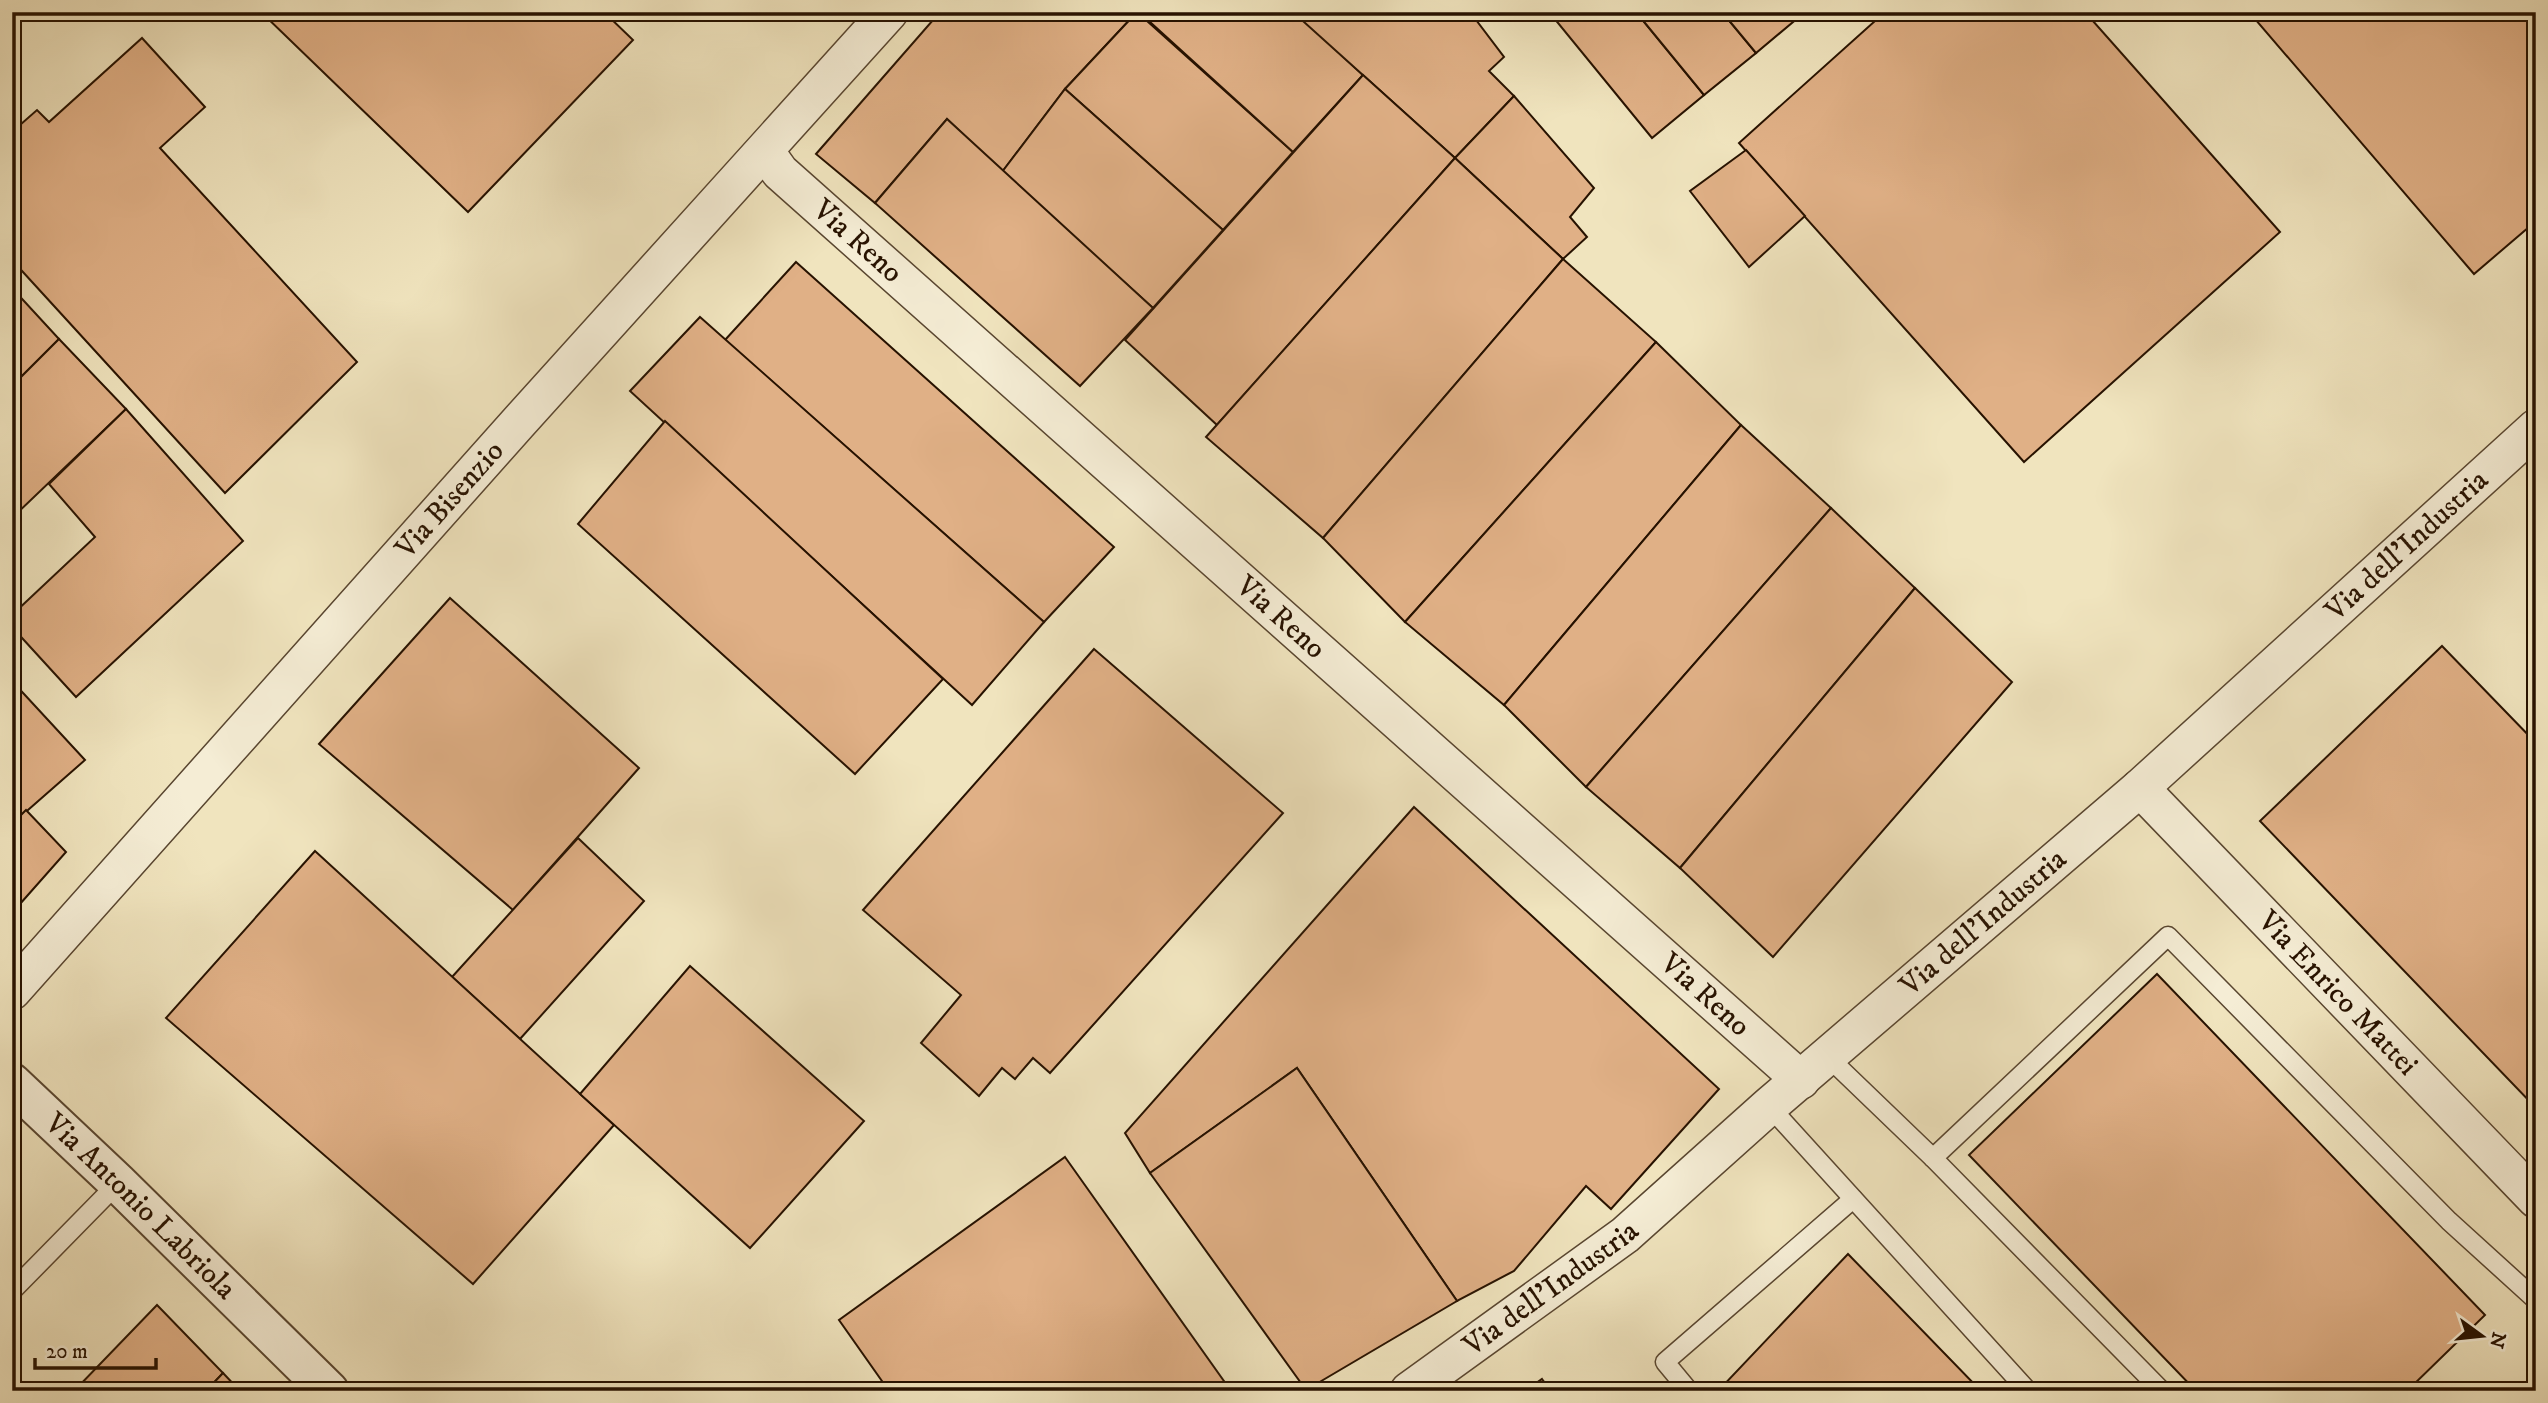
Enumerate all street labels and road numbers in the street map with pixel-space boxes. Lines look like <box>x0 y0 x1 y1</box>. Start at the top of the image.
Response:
street label: Via Reno <box>804 191 911 291</box>
street label: Via Bisenzio <box>387 433 512 567</box>
street label: Via dell'Industria <box>2317 462 2496 630</box>
street label: Via Reno <box>1227 567 1333 667</box>
street label: Via dell'Industria <box>1892 841 2074 1005</box>
street label: Via Enrico Mattei <box>2249 902 2426 1084</box>
street label: Via Reno <box>1652 944 1758 1045</box>
street label: Via Antonio Labriola <box>36 1104 244 1308</box>
street label: Via dell'Industria <box>1455 1213 1647 1365</box>

